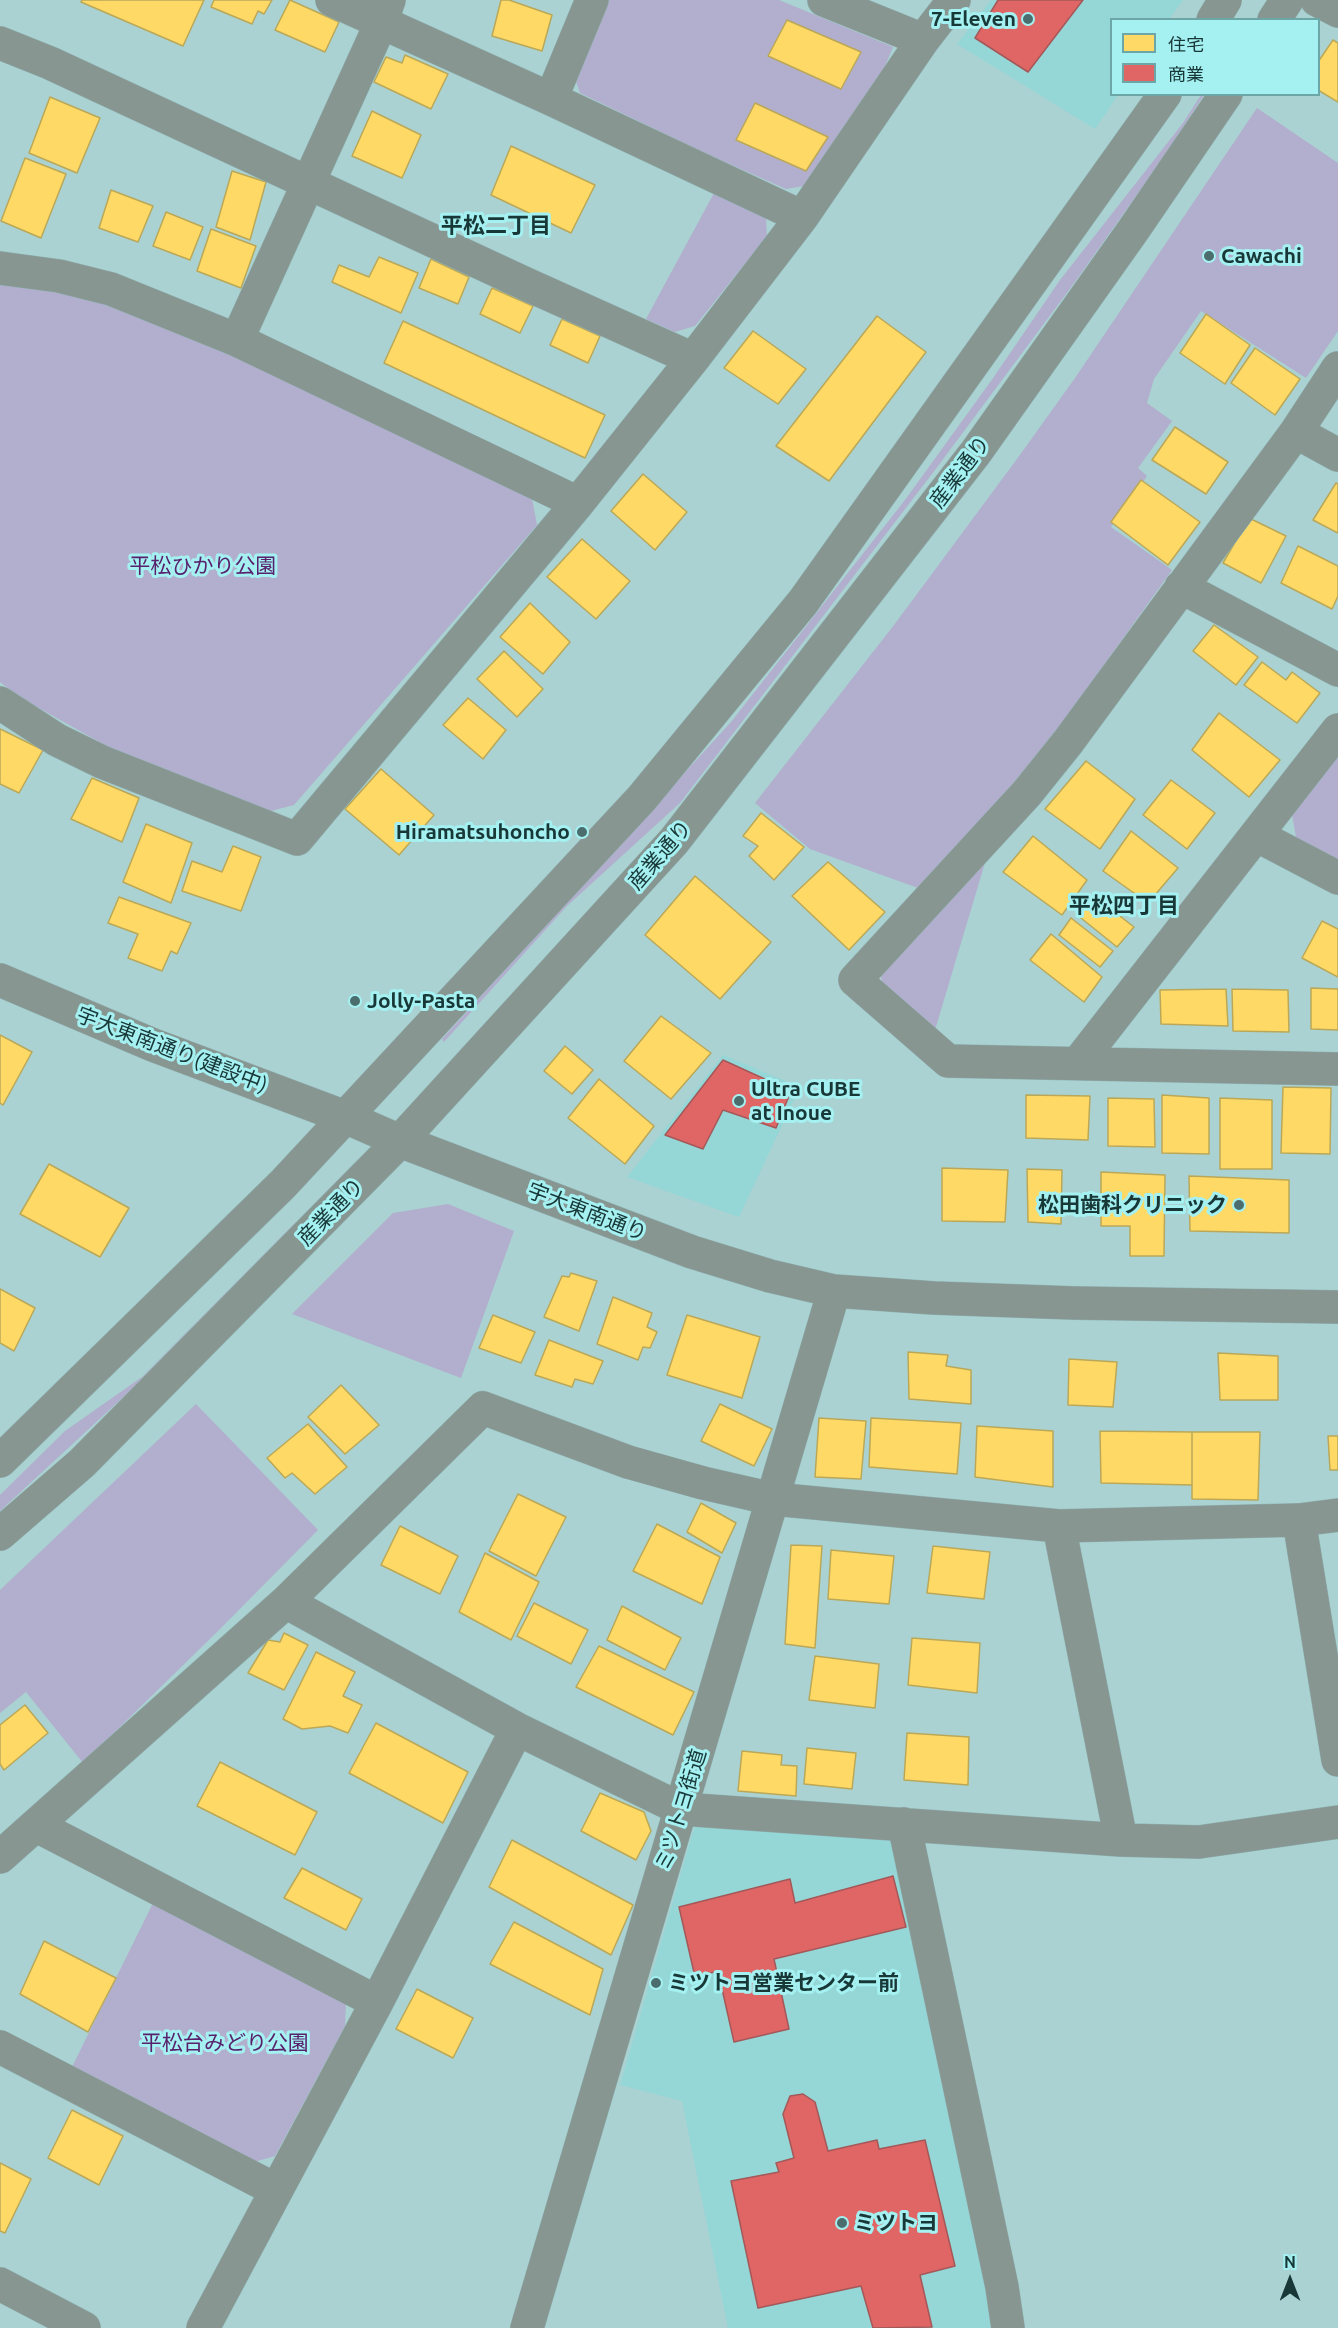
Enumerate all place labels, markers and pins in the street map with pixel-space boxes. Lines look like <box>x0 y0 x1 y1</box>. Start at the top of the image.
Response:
place label: 7-Eleven <box>931 6 1016 32</box>
marker: 7-Eleven <box>1021 12 1035 26</box>
place label: Cawachi <box>1221 243 1302 269</box>
marker: Cawachi <box>1202 249 1216 263</box>
place label: Hiramatsuhoncho <box>396 819 570 845</box>
marker: Hiramatsuhoncho <box>575 825 589 839</box>
place label: Jolly-Pasta <box>367 988 476 1014</box>
marker: Jolly-Pasta <box>348 994 362 1008</box>
place label: Ultra CUBE at Inoue <box>751 1076 861 1126</box>
marker: Ultra CUBE at Inoue <box>732 1094 746 1108</box>
place label: 松田歯科クリニック <box>1038 1192 1227 1218</box>
marker: 松田歯科クリニック <box>1232 1198 1246 1212</box>
place label: ミツトヨ営業センター前 <box>668 1970 899 1996</box>
marker: ミツトヨ営業センター前 <box>649 1976 663 1990</box>
place label: ミツトヨ <box>854 2210 938 2236</box>
marker: ミツトヨ <box>835 2216 849 2230</box>

